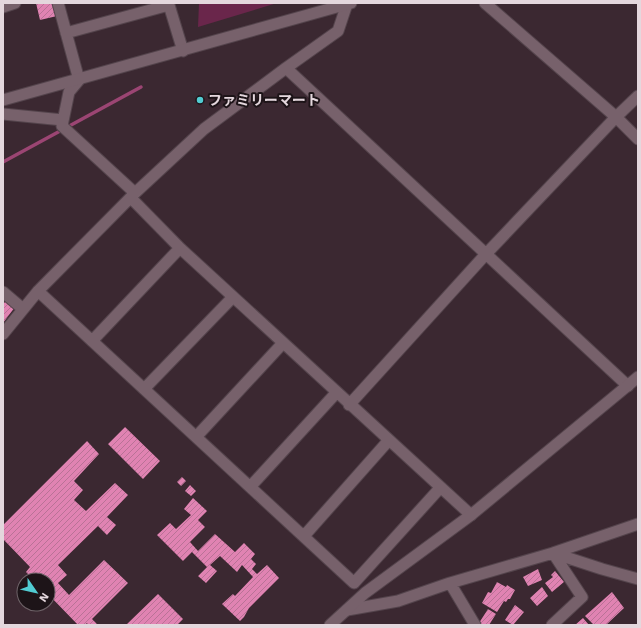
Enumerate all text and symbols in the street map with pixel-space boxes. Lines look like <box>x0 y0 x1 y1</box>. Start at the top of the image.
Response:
place label: ファミリーマート <box>208 92 320 108</box>
marker: ファミリーマート <box>195 95 205 105</box>
north arrow <box>16 572 56 612</box>
text: N <box>36 590 52 604</box>

